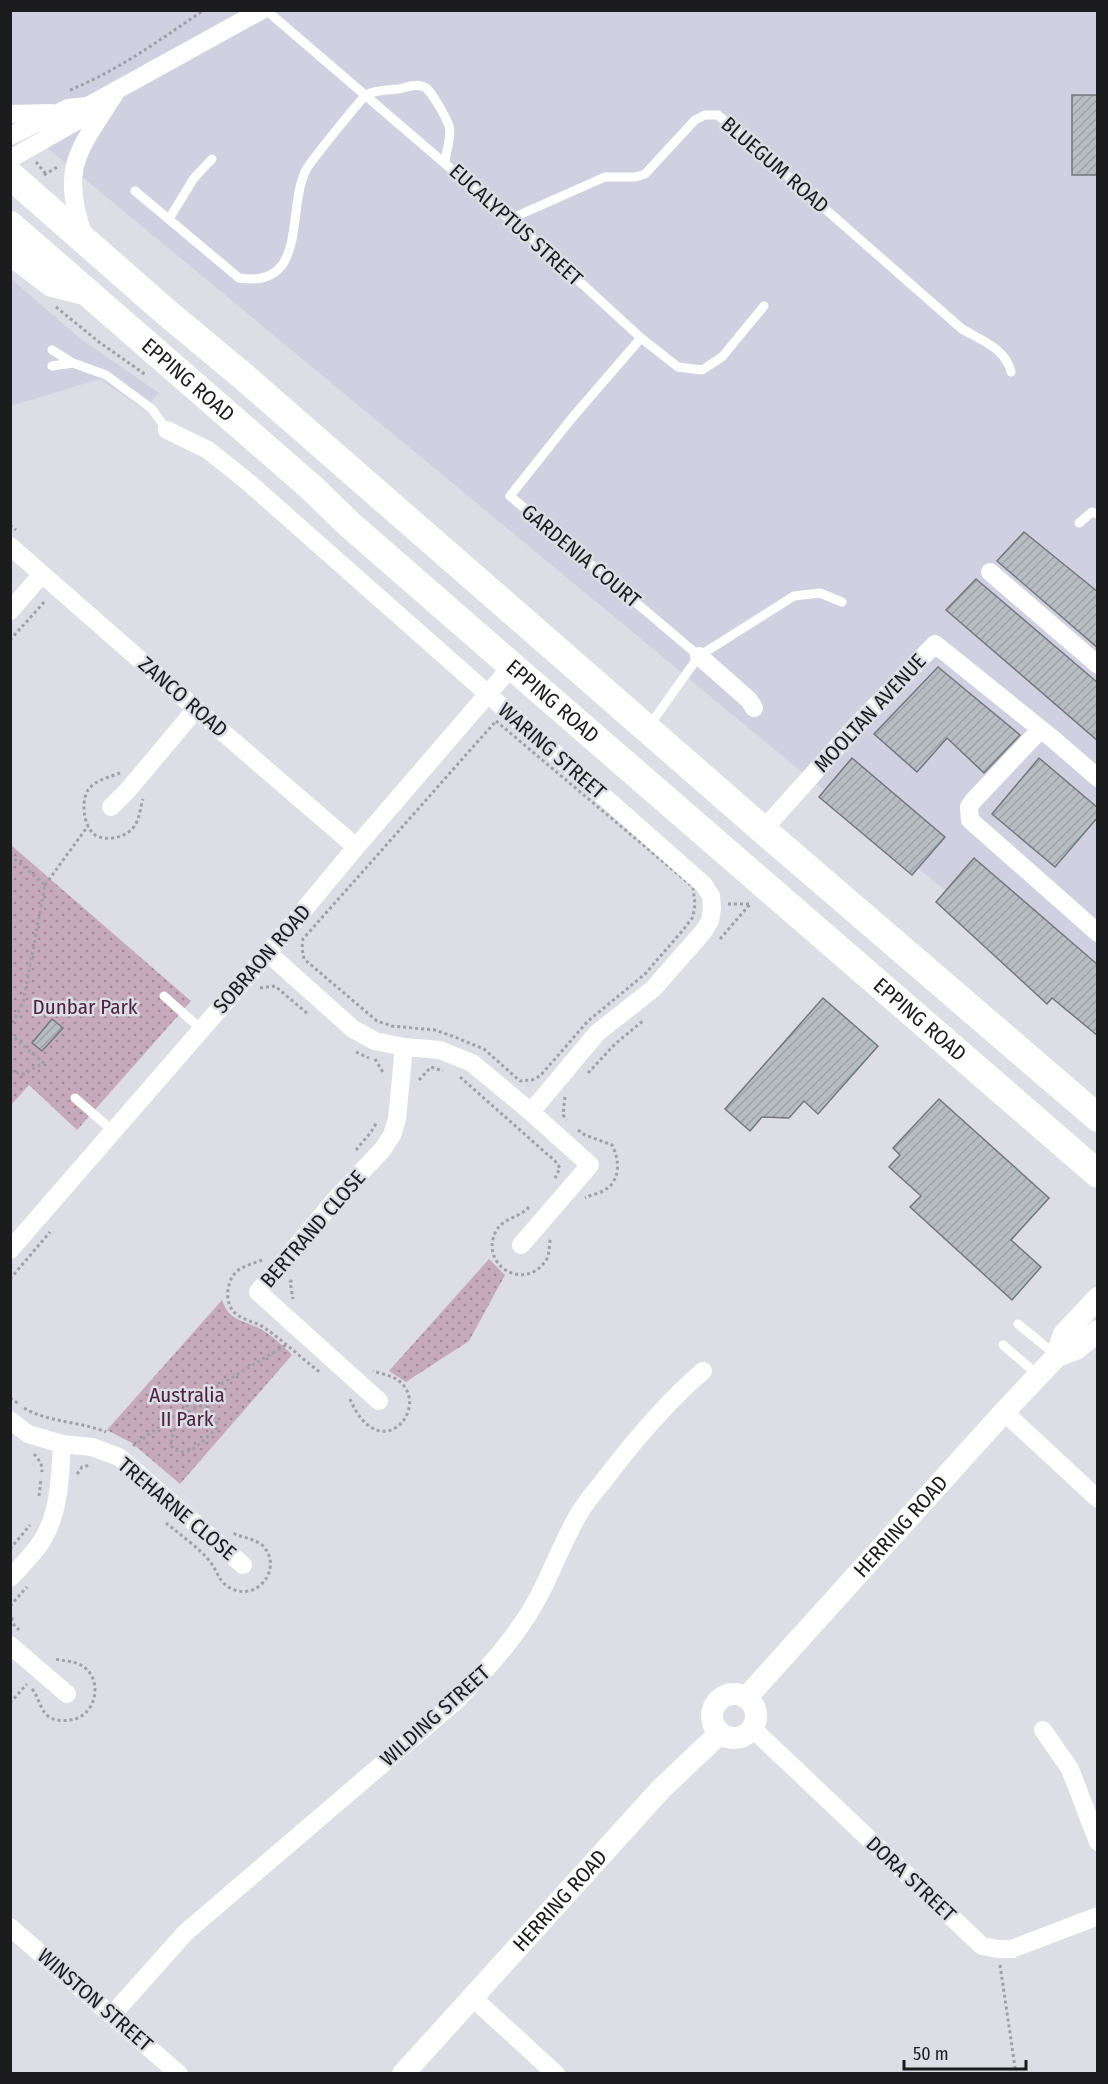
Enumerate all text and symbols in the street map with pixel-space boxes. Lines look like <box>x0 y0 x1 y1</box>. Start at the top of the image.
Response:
street label: BLUEGUM ROAD <box>716 111 834 219</box>
street label: EUCALYPTUS STREET <box>444 158 588 292</box>
street label: EPPING ROAD <box>136 333 240 427</box>
street label: GARDENIA COURT <box>516 499 646 613</box>
street label: MOOLTAN AVENUE <box>809 648 932 778</box>
street label: ZANCO ROAD <box>133 651 233 743</box>
street label: EPPING ROAD <box>501 654 604 749</box>
street label: WARING STREET <box>493 697 611 805</box>
street label: SOBRAON ROAD <box>208 899 316 1019</box>
street label: EPPING ROAD <box>868 972 972 1067</box>
park label: Dunbar Park <box>32 994 138 1020</box>
street label: BERTRAND CLOSE <box>255 1165 371 1293</box>
park label: Australia II Park <box>149 1382 225 1432</box>
street label: TREHARNE CLOSE <box>113 1452 241 1566</box>
street label: HERRING ROAD <box>848 1470 953 1583</box>
street label: WILDING STREET <box>375 1660 495 1772</box>
street label: DORA STREET <box>861 1831 962 1927</box>
street label: HERRING ROAD <box>507 1844 613 1957</box>
street label: WINSTON STREET <box>32 1943 158 2057</box>
scale bar <box>904 2033 1026 2071</box>
text: 50 m <box>913 2043 949 2065</box>

